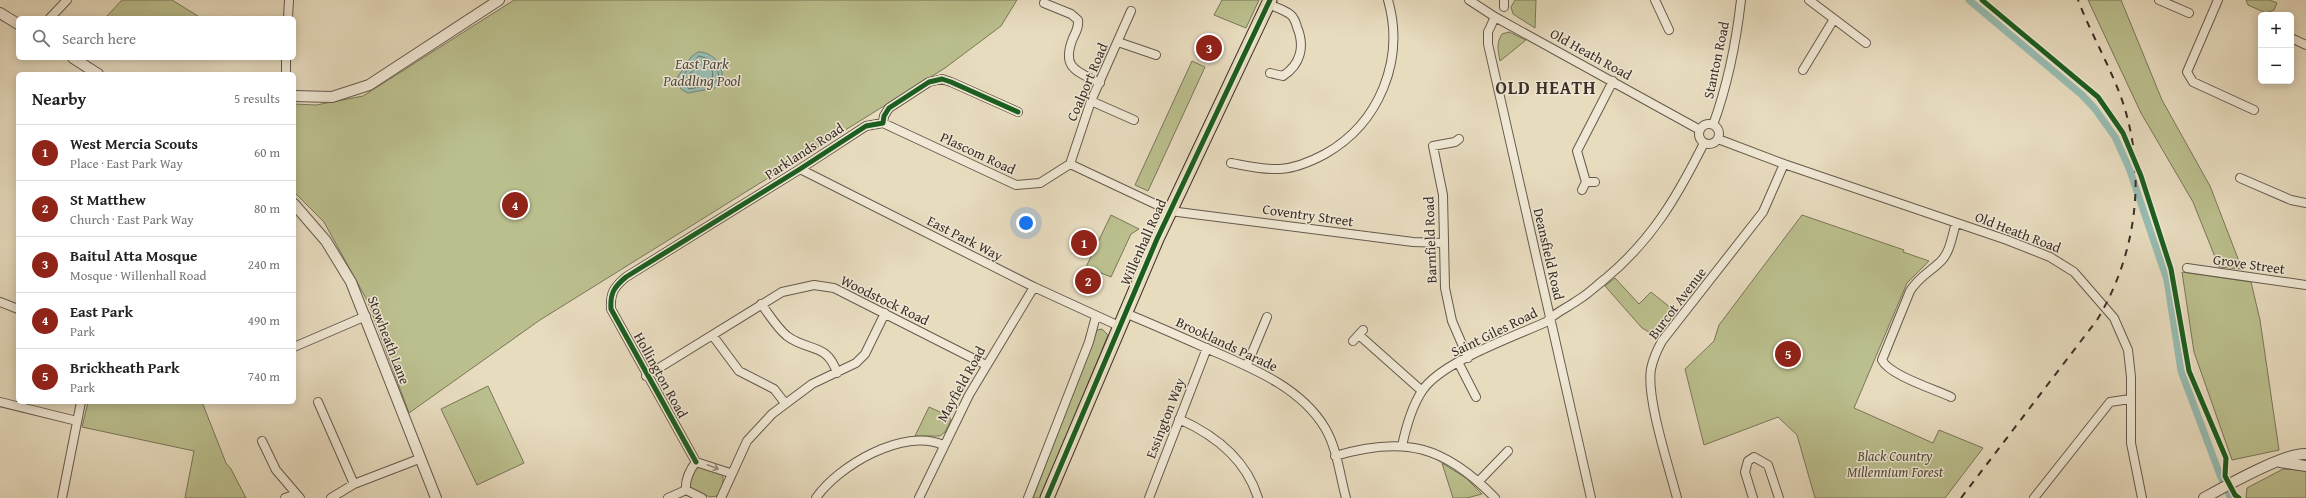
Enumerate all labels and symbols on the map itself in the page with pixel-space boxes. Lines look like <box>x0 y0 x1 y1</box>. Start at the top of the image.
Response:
street label: Stanton Road <box>1698 19 1734 101</box>
street label: Old Heath Road <box>1547 23 1636 85</box>
pin: 3 <box>1196 33 1222 63</box>
street label: Coalport Road <box>1062 39 1113 124</box>
water label: East Park Paddling Pool <box>662 53 741 91</box>
district label: OLD HEATH <box>1495 74 1597 101</box>
street label: Parklands Road <box>760 118 848 184</box>
street label: Plascom Road <box>937 127 1019 179</box>
pin: 4 <box>502 190 528 220</box>
street label: Willenhall Road <box>1115 195 1171 288</box>
street label: Barnfield Road <box>1418 196 1442 284</box>
street label: Coventry Street <box>1261 199 1355 231</box>
street label: Deansfield Road <box>1529 206 1569 302</box>
street label: Old Heath Road <box>1972 206 2064 258</box>
street label: East Park Way <box>924 210 1006 266</box>
your location <box>1016 213 1036 233</box>
pin: 1 <box>1071 228 1097 258</box>
street label: Grove Street <box>2212 249 2286 279</box>
street label: Burcot Avenue <box>1643 263 1711 343</box>
pin: 2 <box>1075 266 1101 296</box>
street label: Woodstock Road <box>837 270 933 330</box>
street label: Stowheath Lane <box>363 293 415 388</box>
street label: Saint Giles Road <box>1447 302 1541 362</box>
street label: Brooklands Parade <box>1173 312 1281 376</box>
street label: Hollington Road <box>629 328 693 422</box>
pin: 5 <box>1775 339 1801 369</box>
street label: Mayfield Road <box>932 342 990 426</box>
street label: Essington Way <box>1140 375 1190 461</box>
park label: Black Country Millennium Forest <box>1847 446 1944 482</box>
one-way arrow <box>707 463 719 471</box>

